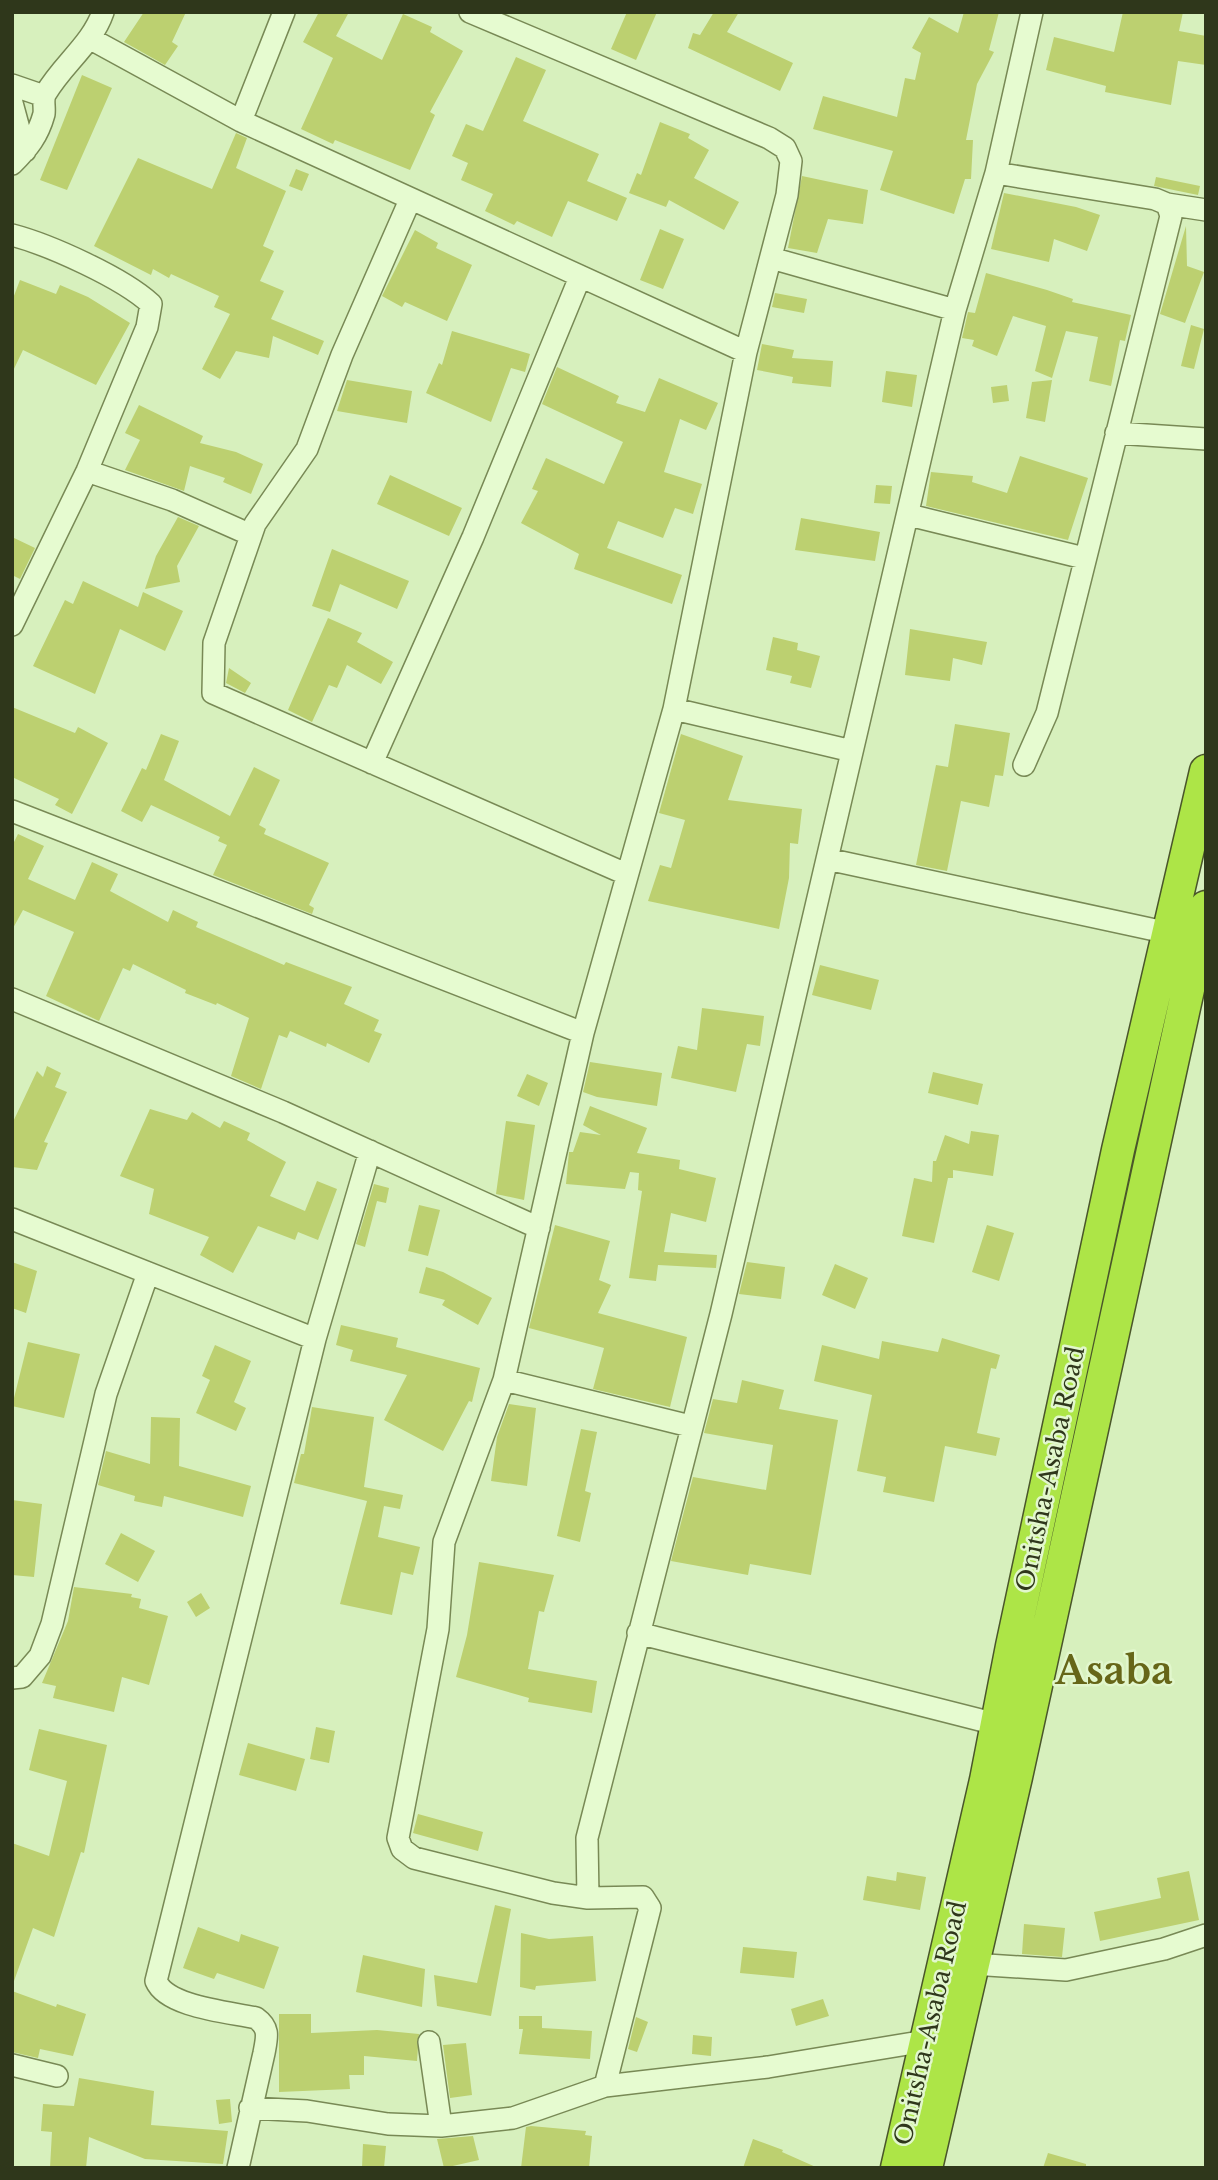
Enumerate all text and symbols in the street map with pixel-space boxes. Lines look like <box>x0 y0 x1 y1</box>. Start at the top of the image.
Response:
street label: Onitsha-Asaba Road <box>1010 1344 1090 1594</box>
district label: Asaba <box>1054 1647 1173 1694</box>
street label: Onitsha-Asaba Road <box>888 1898 972 2148</box>

